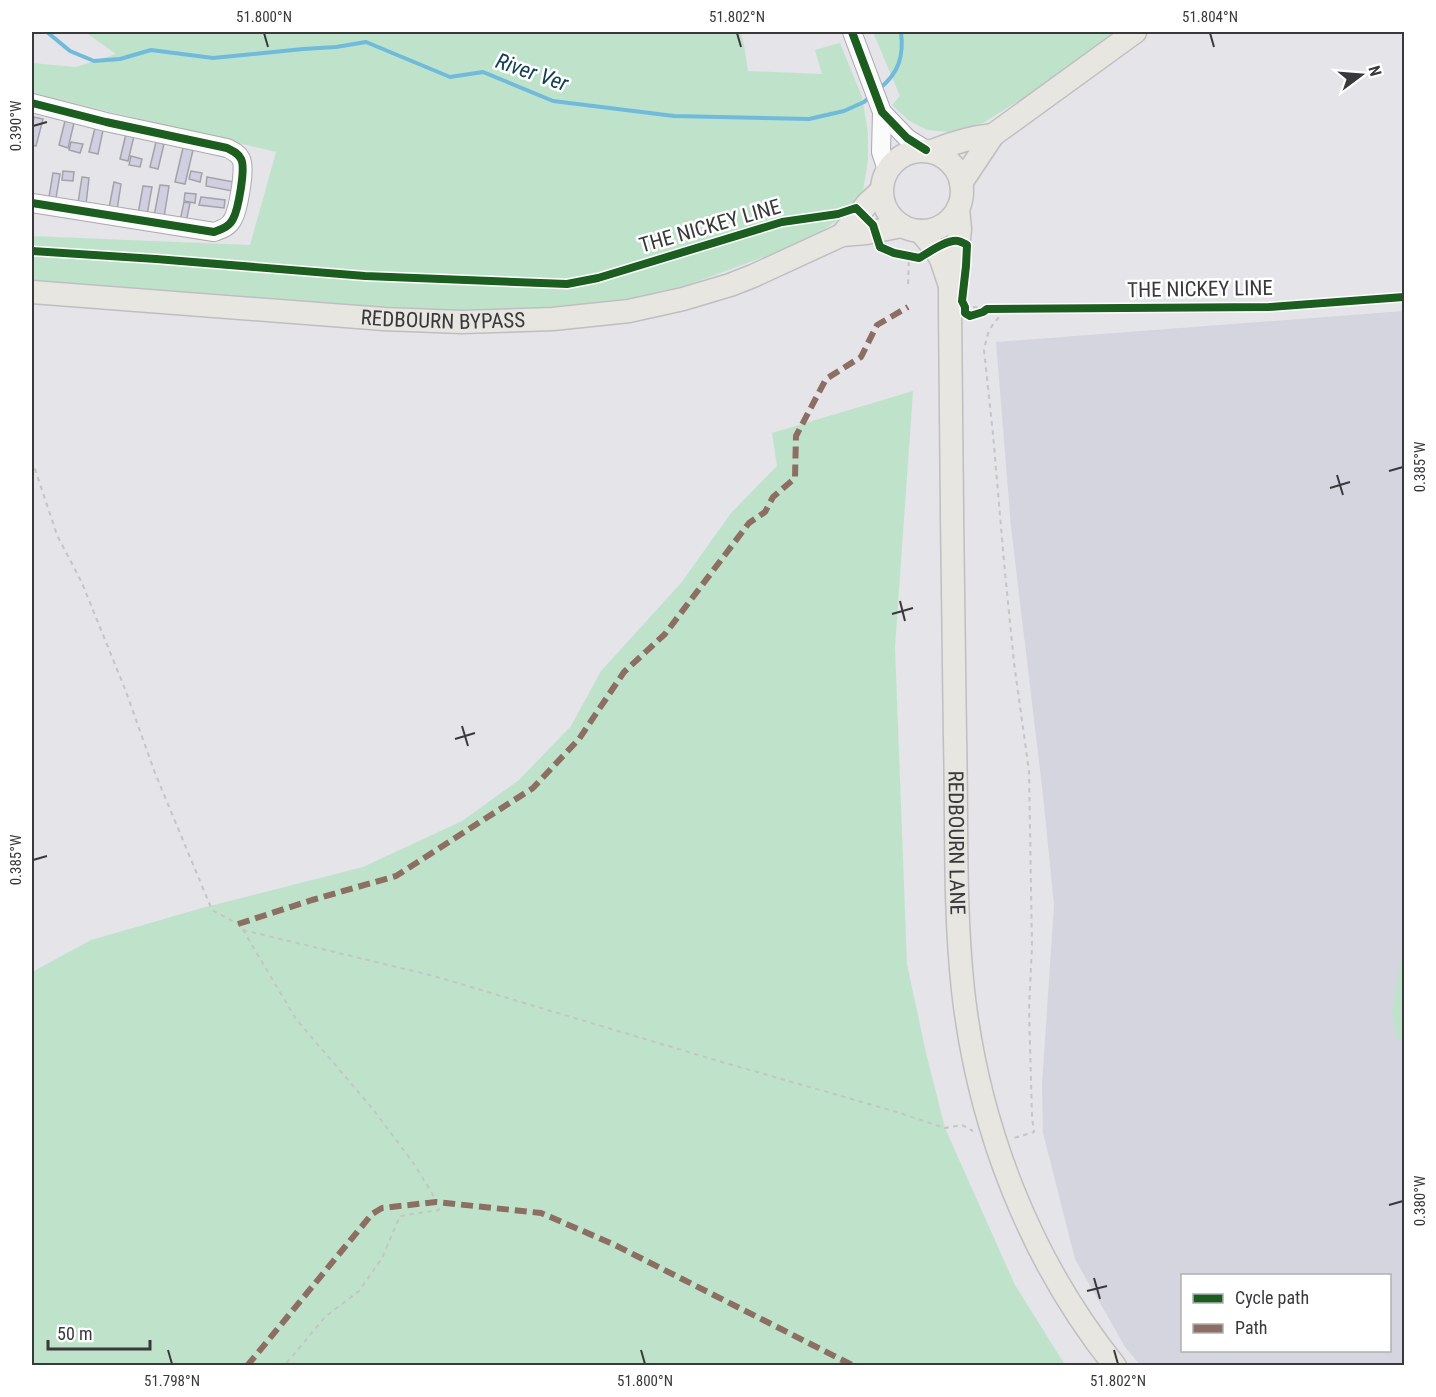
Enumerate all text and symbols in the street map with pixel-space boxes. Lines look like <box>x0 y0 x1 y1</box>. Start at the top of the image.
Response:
text: 51.800°N <box>236 8 292 26</box>
text: 51.802°N <box>709 8 765 26</box>
text: 51.804°N <box>1182 8 1238 26</box>
north arrow <box>1331 45 1391 105</box>
water label: River Ver <box>493 48 572 96</box>
text: N <box>1364 64 1385 78</box>
text: 0.390°W <box>7 100 25 151</box>
street label: THE NICKEY LINE <box>637 194 783 258</box>
street label: THE NICKEY LINE <box>1127 276 1273 302</box>
street label: REDBOURN BYPASS <box>360 305 526 334</box>
text: 0.385°W <box>1411 441 1429 492</box>
street label: REDBOURN LANE <box>944 770 970 915</box>
text: 0.385°W <box>7 834 25 885</box>
text: 0.380°W <box>1411 1175 1429 1226</box>
legend <box>1181 1274 1391 1352</box>
text: Cycle path <box>1235 1287 1309 1308</box>
scale bar <box>48 1313 150 1351</box>
text: Path <box>1235 1317 1268 1338</box>
text: 50 m <box>57 1323 92 1344</box>
text: 51.798°N <box>144 1372 200 1390</box>
text: 51.800°N <box>617 1372 673 1390</box>
text: 51.802°N <box>1090 1372 1146 1390</box>

